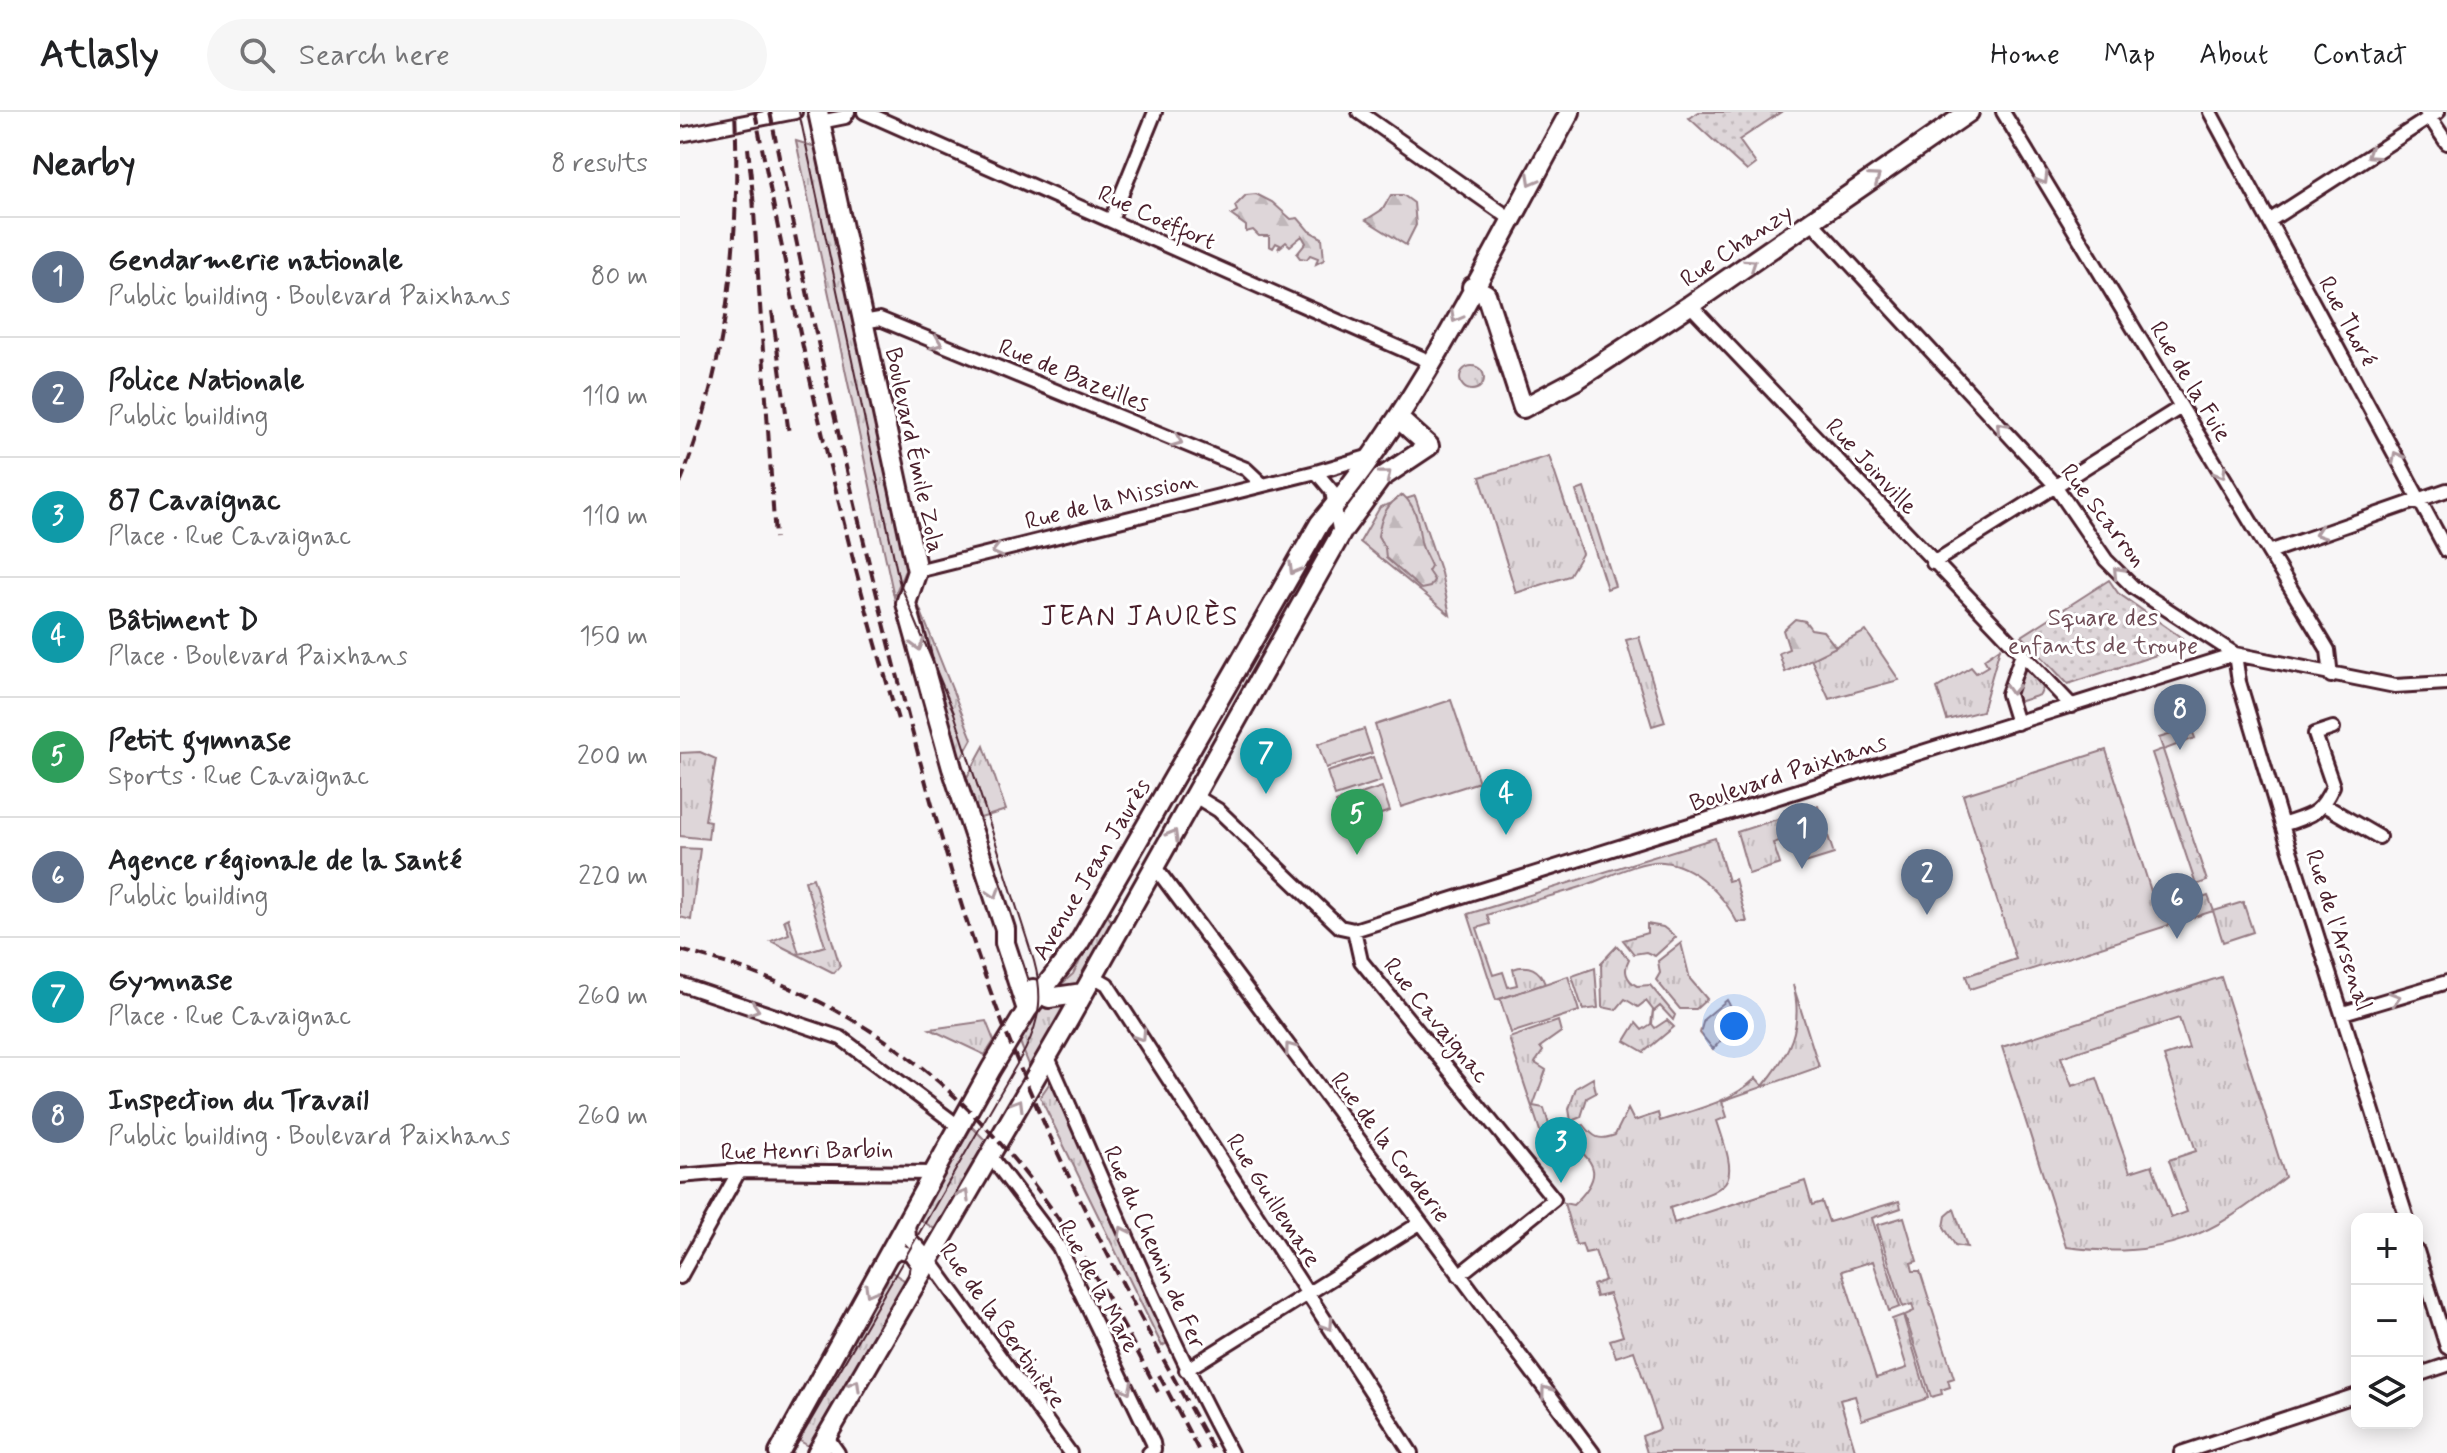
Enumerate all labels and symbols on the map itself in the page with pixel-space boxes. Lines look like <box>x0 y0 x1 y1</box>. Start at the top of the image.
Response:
one-way arrow <box>2366 145 2381 160</box>
one-way arrow <box>2033 170 2049 185</box>
one-way arrow <box>1526 171 1542 186</box>
one-way arrow <box>1867 173 1881 188</box>
street label: Rue Coëffort <box>1092 179 1220 260</box>
street label: Rue Chanzy <box>1675 197 1799 295</box>
one-way arrow <box>1742 259 1756 274</box>
street label: Rue Thoré <box>2310 271 2383 372</box>
one-way arrow <box>1450 309 1465 324</box>
street label: Rue de la Fuie <box>2142 316 2238 448</box>
street label: Rue de Bazeilles <box>994 332 1153 421</box>
one-way arrow <box>929 333 943 349</box>
street label: Boulevard Émile Zola <box>877 344 952 556</box>
street label: Rue Joinville <box>1818 412 1924 522</box>
one-way arrow <box>1995 422 2010 436</box>
one-way arrow <box>1169 431 1183 448</box>
one-way arrow <box>2391 451 2406 466</box>
street label: Rue Scarron <box>2053 458 2153 574</box>
one-way arrow <box>2211 464 2227 479</box>
street label: Rue de la Mission <box>1022 465 1201 538</box>
one-way arrow <box>1376 470 1391 485</box>
one-way arrow <box>2314 524 2328 540</box>
one-way arrow <box>990 541 1004 558</box>
one-way arrow <box>1288 560 1304 575</box>
one-way arrow <box>2113 567 2127 582</box>
district label: JEAN JAURÈS <box>1041 599 1239 636</box>
park label: Square des enfants de troupe <box>2008 603 2198 662</box>
one-way arrow <box>909 637 925 651</box>
one-way arrow <box>2003 684 2020 696</box>
pin: 8 <box>2154 684 2206 750</box>
street label: Boulevard Paixhans <box>1686 727 1891 820</box>
pin: 7 <box>1240 728 1292 794</box>
pin: 4 <box>1480 769 1532 835</box>
street label: Avenue Jean Jaurès <box>1026 773 1159 966</box>
pin: 5 <box>1331 789 1383 855</box>
pin: 1 <box>1776 803 1828 869</box>
one-way arrow <box>1163 829 1179 844</box>
street label: Rue de l'Arsenal <box>2297 846 2378 1015</box>
pin: 2 <box>1901 849 1953 915</box>
pin: 6 <box>2151 873 2203 939</box>
one-way arrow <box>985 886 1001 900</box>
street label: Rue Cavaignac <box>1374 952 1496 1091</box>
one-way arrow <box>2388 991 2402 1007</box>
one-way arrow <box>746 1000 760 1016</box>
your location <box>1714 1006 1754 1046</box>
one-way arrow <box>1131 1027 1146 1042</box>
one-way arrow <box>1285 1042 1300 1056</box>
street label: Rue de la Corderie <box>1323 1066 1457 1230</box>
one-way arrow <box>1008 1098 1024 1113</box>
pin: 3 <box>1535 1117 1587 1183</box>
street label: Rue Guillemare <box>1218 1128 1328 1274</box>
street label: Rue Henri Barbin <box>720 1134 894 1169</box>
street label: Rue du Chemin de Fer <box>1095 1141 1212 1354</box>
one-way arrow <box>955 1188 970 1203</box>
street label: Rue de la Mare <box>1050 1215 1146 1359</box>
one-way arrow <box>1117 1226 1133 1241</box>
street label: Rue de la Bertinière <box>931 1237 1072 1415</box>
one-way arrow <box>864 1283 879 1297</box>
one-way arrow <box>1319 1316 1334 1330</box>
one-way arrow <box>846 1379 861 1393</box>
one-way arrow <box>1117 1379 1133 1394</box>
one-way arrow <box>1541 1385 1555 1399</box>

